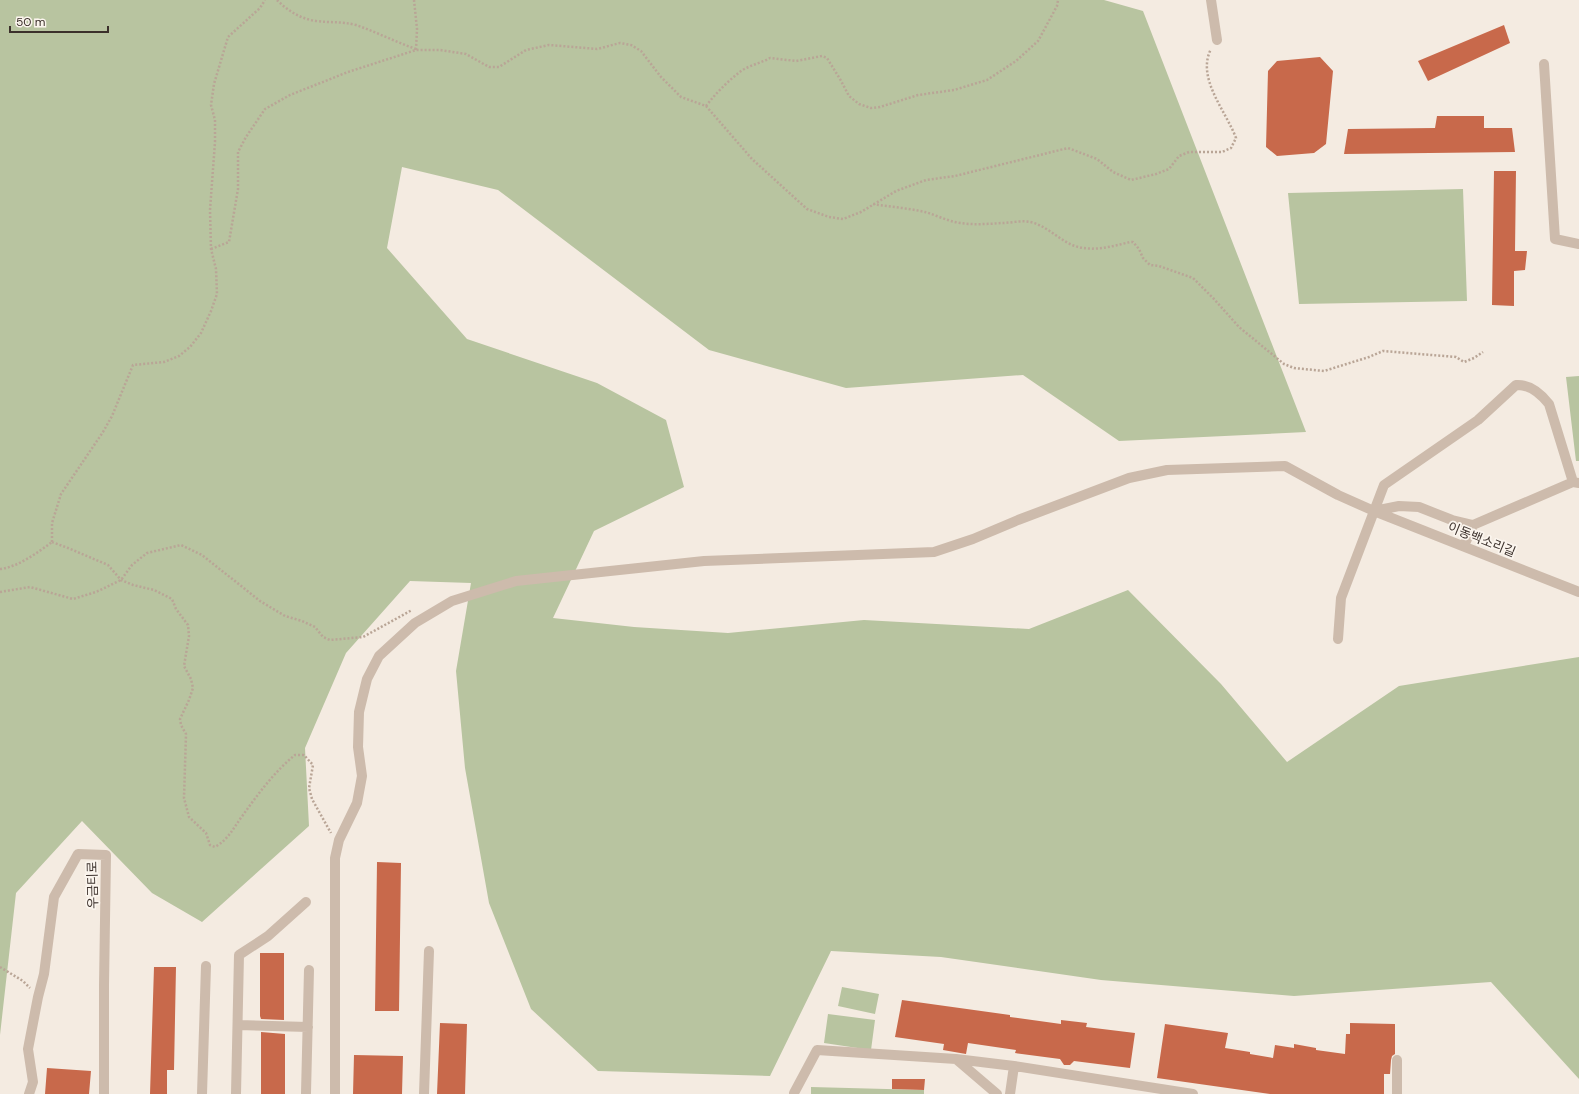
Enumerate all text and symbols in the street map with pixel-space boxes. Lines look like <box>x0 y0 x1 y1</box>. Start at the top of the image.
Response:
scale bar <box>10 8 108 34</box>
text: 50 m <box>16 14 45 30</box>
street label: 이동백소리길 <box>1445 518 1518 561</box>
street label: 우금티로 <box>84 861 101 909</box>

